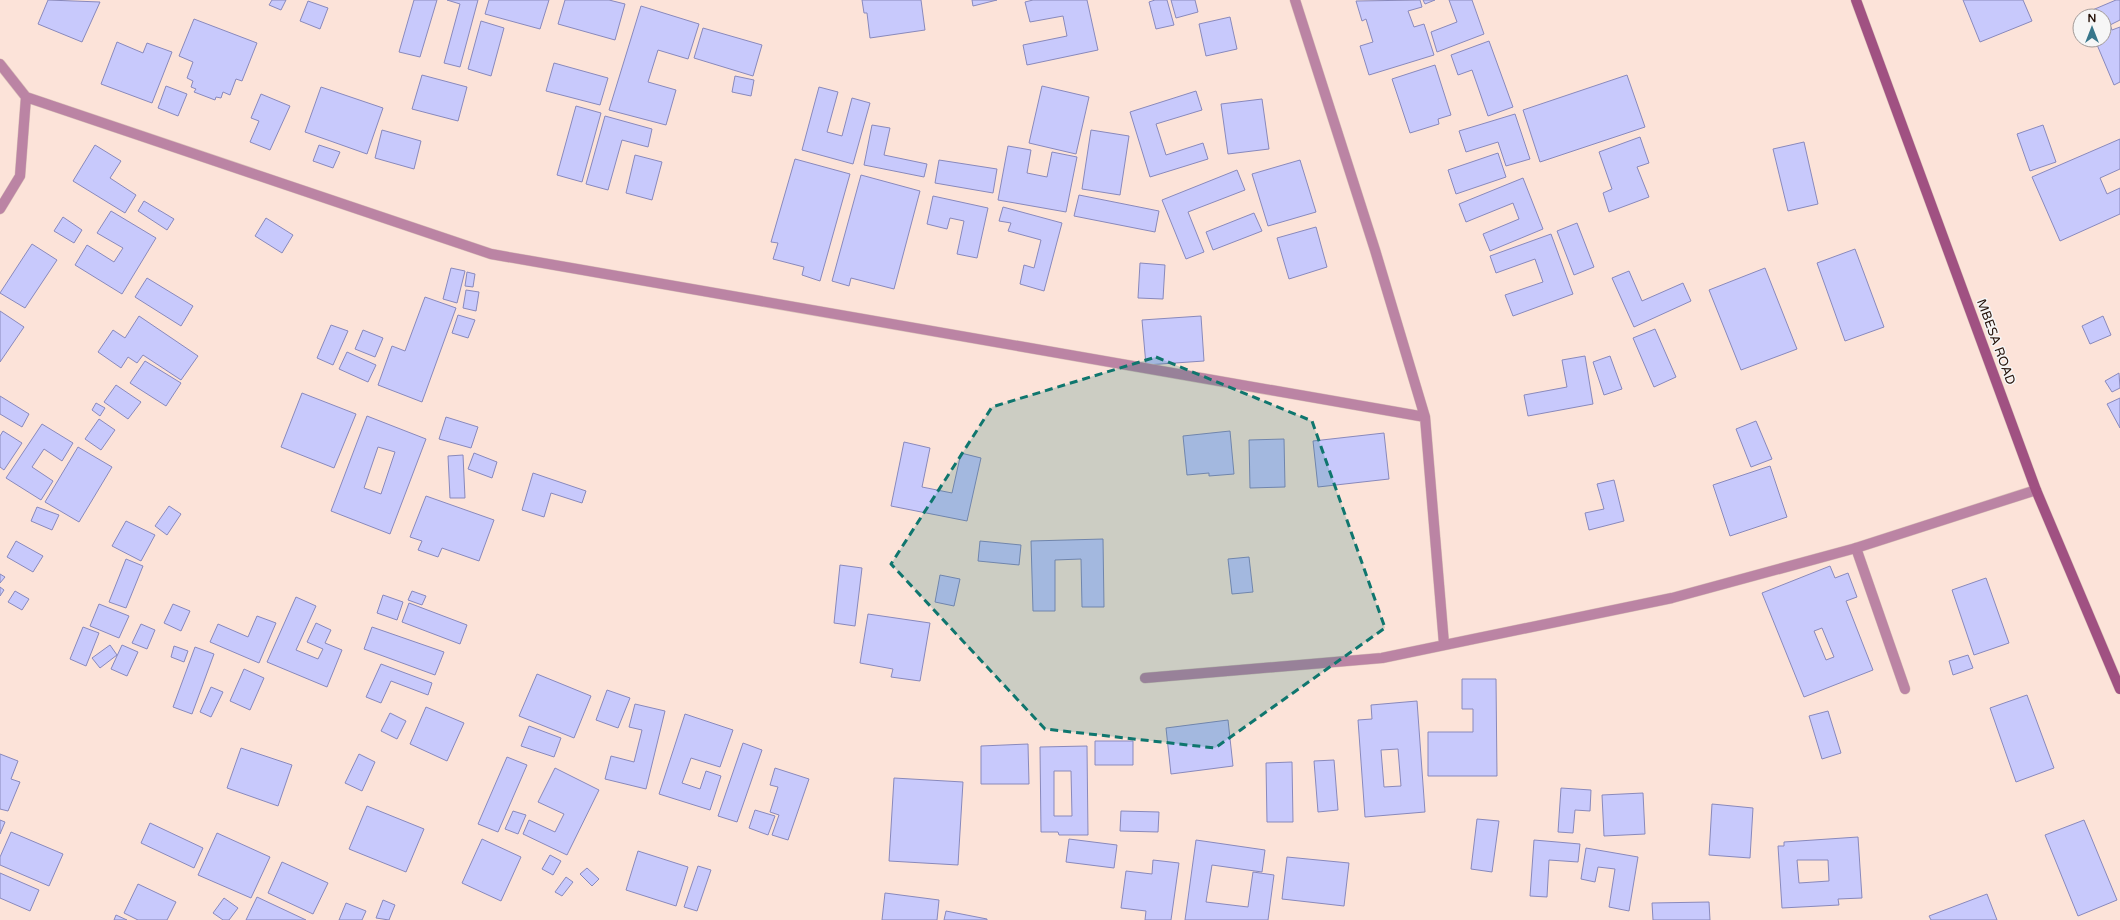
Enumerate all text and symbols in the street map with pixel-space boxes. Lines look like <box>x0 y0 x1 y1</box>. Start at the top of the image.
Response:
north arrow <box>2072 8 2112 48</box>
text: N <box>2088 12 2096 25</box>
street label: MBESA ROAD <box>1973 297 2019 387</box>

